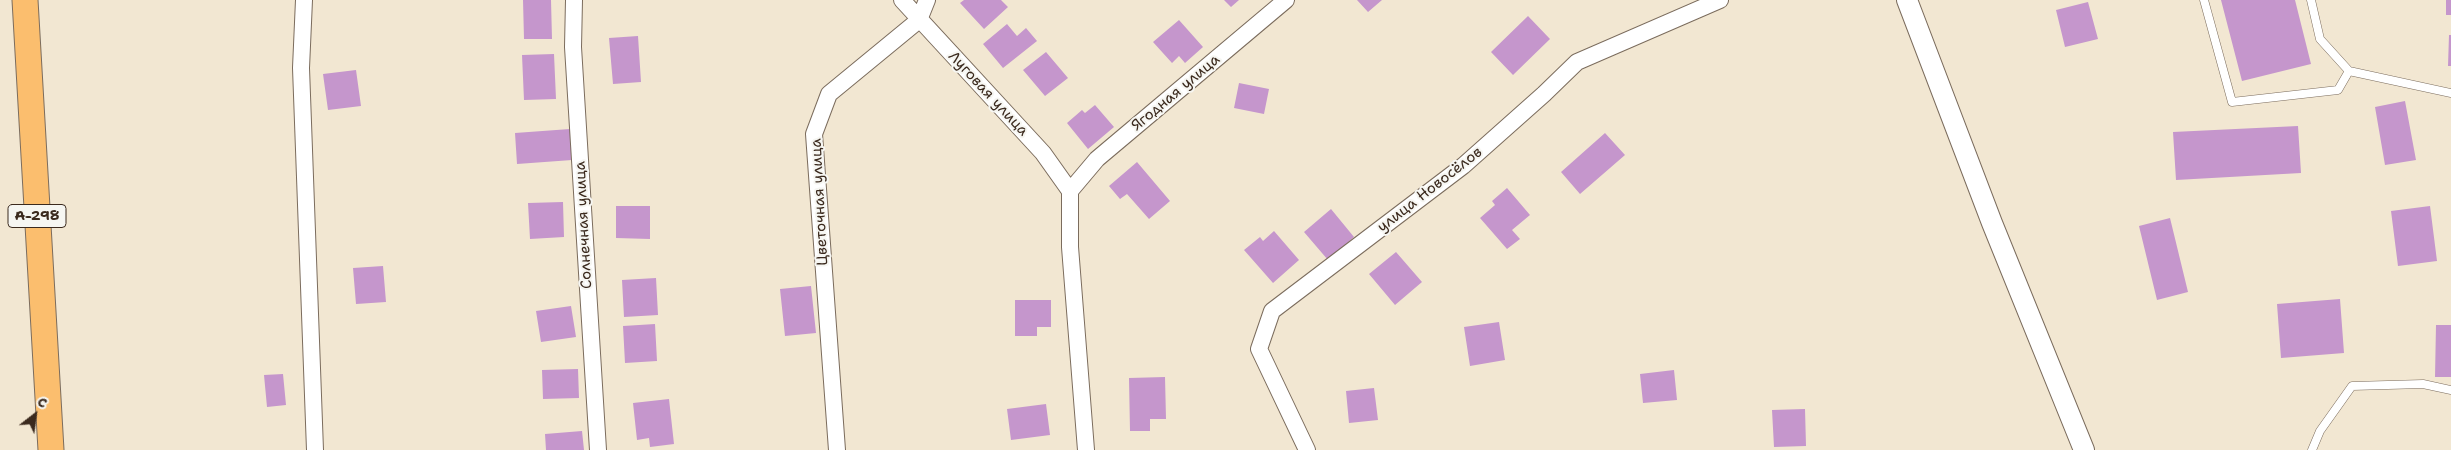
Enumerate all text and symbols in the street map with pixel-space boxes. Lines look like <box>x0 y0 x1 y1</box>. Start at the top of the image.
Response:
street label: Луговая улица <box>944 48 1032 140</box>
street label: Ягодная улица <box>1128 51 1224 135</box>
street label: Цветочная улица <box>808 138 832 266</box>
street label: улица Новосёлов <box>1374 143 1486 237</box>
street label: Солнечная улица <box>572 161 596 289</box>
road number: А-298 <box>8 205 66 228</box>
north arrow <box>10 390 60 440</box>
text: С <box>34 392 51 412</box>

